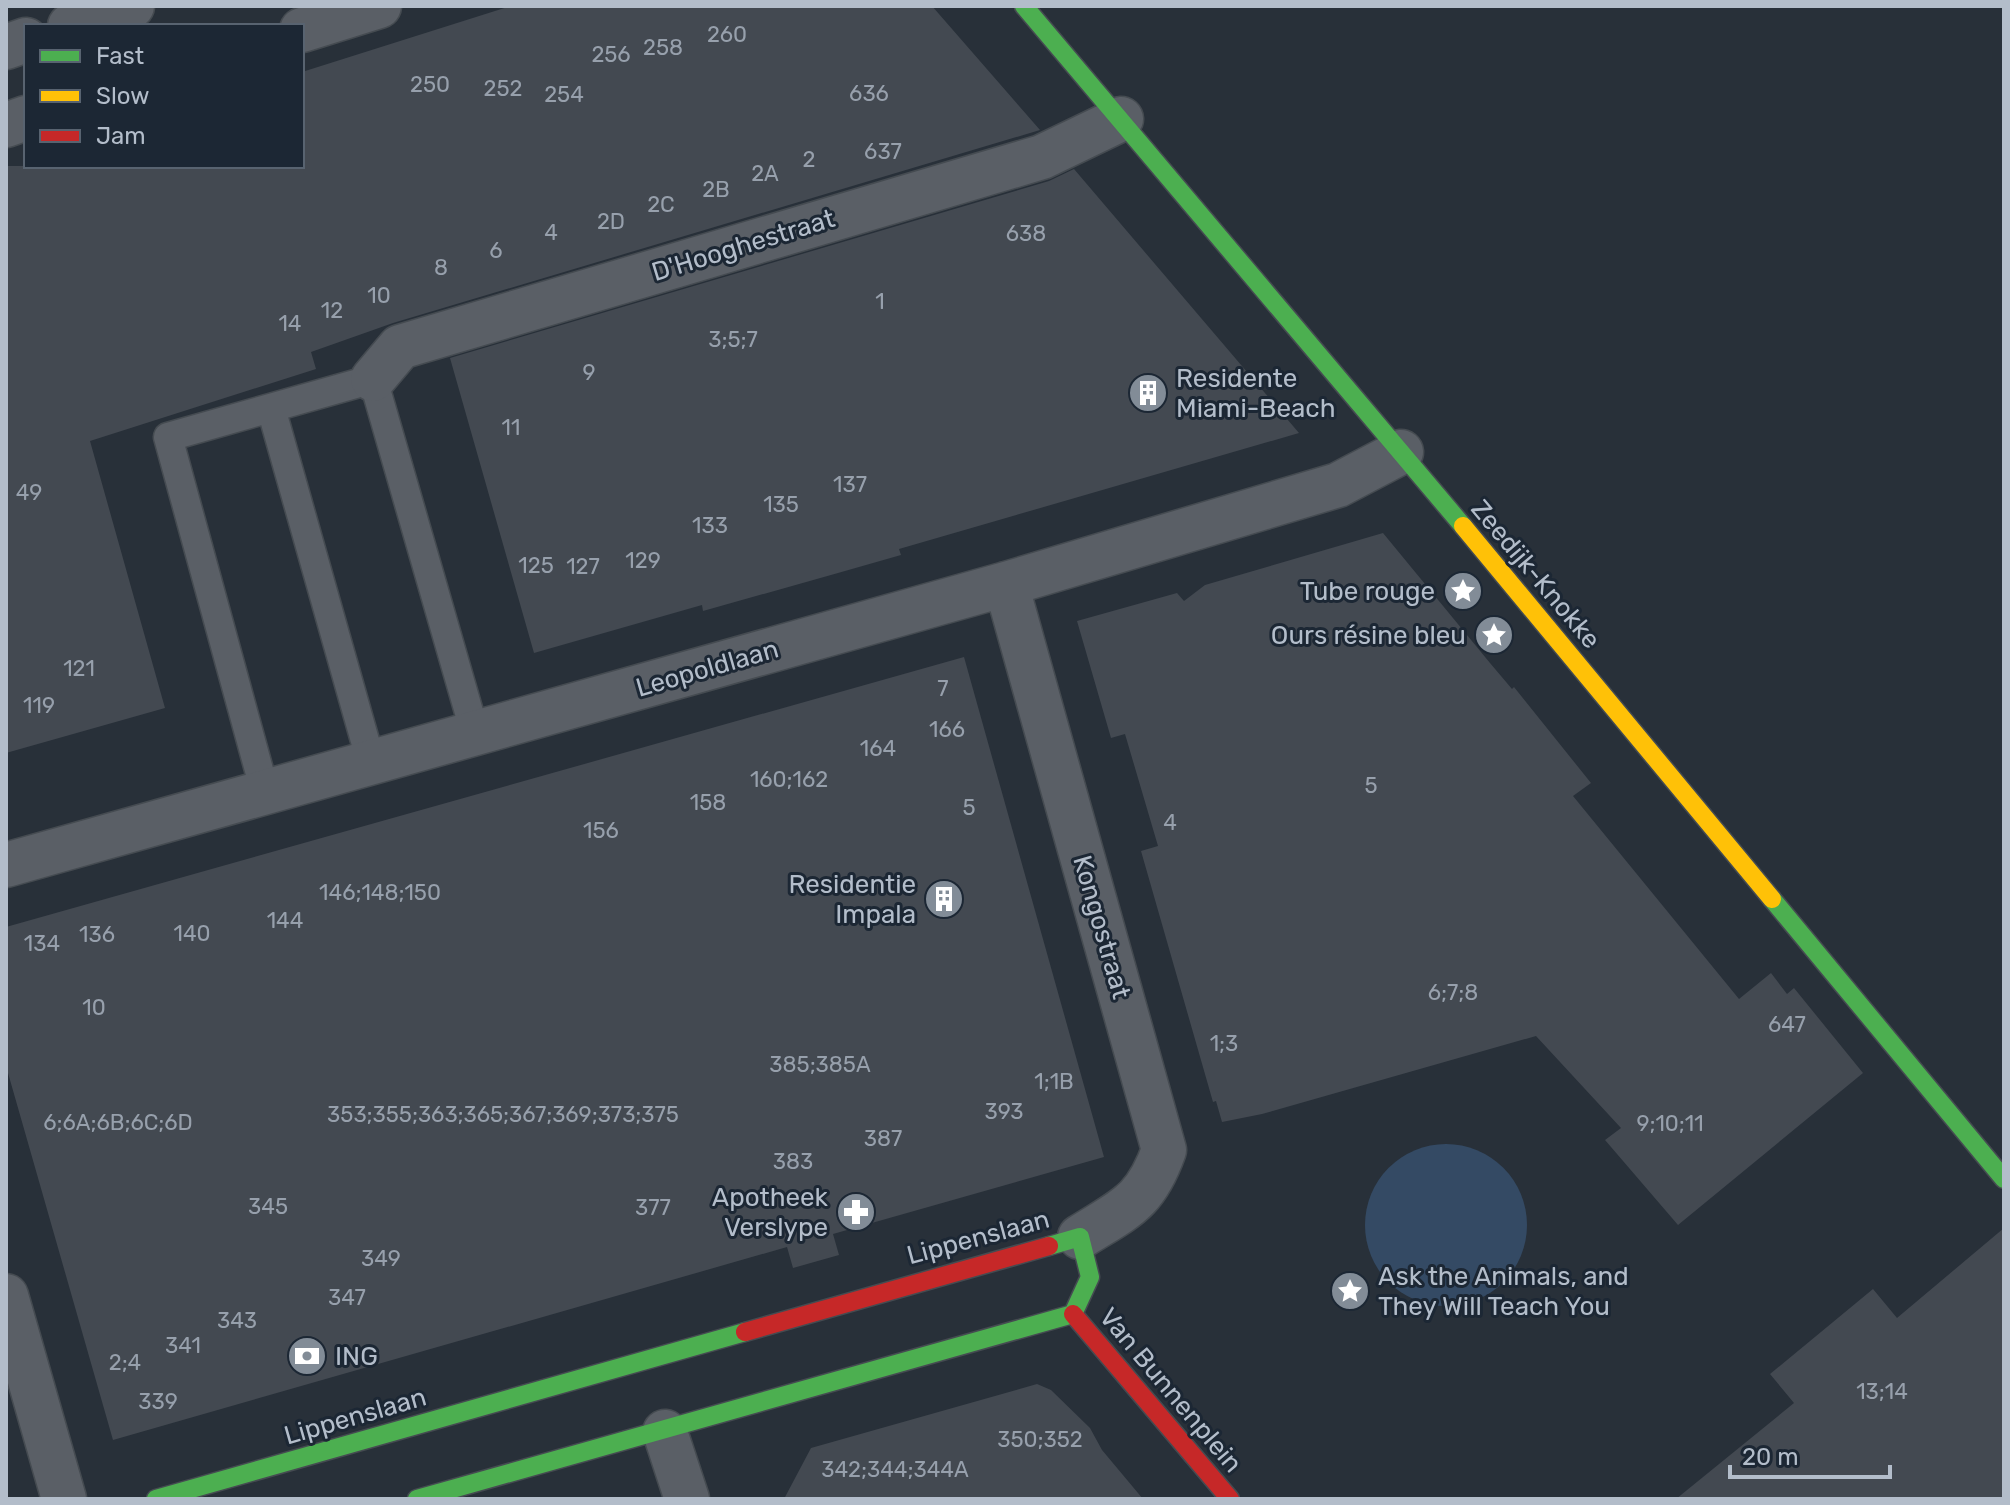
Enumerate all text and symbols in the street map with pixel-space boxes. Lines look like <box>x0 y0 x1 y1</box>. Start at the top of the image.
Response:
house number: 260 <box>707 21 747 48</box>
legend <box>24 24 304 168</box>
house number: 258 <box>643 34 683 61</box>
house number: 256 <box>591 41 631 68</box>
text: Fast <box>96 42 144 70</box>
house number: 250 <box>410 71 450 98</box>
house number: 252 <box>484 75 522 102</box>
house number: 636 <box>849 80 889 107</box>
house number: 254 <box>544 81 584 108</box>
text: Slow <box>96 82 149 110</box>
text: Jam <box>96 122 146 150</box>
house number: 637 <box>864 138 902 165</box>
house number: 2 <box>803 146 815 173</box>
house number: 2A <box>751 160 779 187</box>
house number: 2B <box>702 176 730 203</box>
house number: 2C <box>647 191 675 218</box>
street label: D'Hooghestraat <box>648 203 838 288</box>
house number: 2D <box>597 208 625 235</box>
house number: 4 <box>544 219 558 246</box>
house number: 638 <box>1006 220 1046 247</box>
house number: 6 <box>489 237 503 264</box>
house number: 8 <box>434 254 448 281</box>
house number: 10 <box>367 282 391 309</box>
house number: 1 <box>875 288 885 315</box>
house number: 12 <box>321 297 343 324</box>
house number: 14 <box>278 310 302 337</box>
house number: 3;5;7 <box>708 326 758 353</box>
house number: 9 <box>582 359 596 386</box>
place label: Residente Miami-Beach <box>1176 363 1336 424</box>
building icon: Residente Miami-Beach <box>1127 372 1169 414</box>
house number: 11 <box>502 414 520 441</box>
house number: 137 <box>833 471 867 498</box>
house number: 49 <box>16 479 42 506</box>
house number: 135 <box>763 491 799 518</box>
street label: Zeedijk-Knokke <box>1464 494 1607 655</box>
house number: 133 <box>692 512 728 539</box>
house number: 129 <box>625 547 661 574</box>
house number: 125 <box>518 552 554 579</box>
house number: 127 <box>566 553 600 580</box>
place icon: Tube rouge <box>1442 570 1484 612</box>
place label: Tube rouge <box>1300 576 1435 607</box>
place icon: Ours résine bleu <box>1473 614 1515 656</box>
place label: Ours résine bleu <box>1271 620 1466 651</box>
street label: Leopoldlaan <box>632 633 782 704</box>
house number: 121 <box>63 655 95 682</box>
house number: 7 <box>937 675 949 702</box>
house number: 119 <box>23 692 55 719</box>
house number: 166 <box>929 716 965 743</box>
house number: 164 <box>860 735 896 762</box>
house number: 160;162 <box>750 766 828 793</box>
house number: 5 <box>1364 772 1378 799</box>
house number: 158 <box>690 789 726 816</box>
house number: 5 <box>962 794 976 821</box>
house number: 4 <box>1163 809 1177 836</box>
house number: 156 <box>583 817 619 844</box>
street label: Kongostraat <box>1066 852 1137 1002</box>
place label: Residentie Impala <box>788 869 916 930</box>
building icon: Residentie Impala <box>923 878 965 920</box>
house number: 146;148;150 <box>319 879 441 906</box>
house number: 144 <box>267 907 303 934</box>
house number: 140 <box>173 920 211 947</box>
house number: 136 <box>79 921 115 948</box>
house number: 134 <box>24 930 60 957</box>
house number: 6;7;8 <box>1428 979 1478 1006</box>
house number: 10 <box>82 994 106 1021</box>
house number: 647 <box>1768 1011 1806 1038</box>
house number: 1;3 <box>1210 1030 1238 1057</box>
house number: 385;385A <box>769 1051 871 1078</box>
house number: 1;1B <box>1034 1068 1074 1095</box>
house number: 393 <box>984 1098 1024 1125</box>
house number: 353;355;363;365;367;369;373;375 <box>327 1101 679 1128</box>
house number: 6;6A;6B;6C;6D <box>43 1109 193 1136</box>
house number: 9;10;11 <box>1636 1110 1704 1137</box>
house number: 387 <box>864 1125 902 1152</box>
house number: 383 <box>773 1148 813 1175</box>
place label: Apotheek Verslype <box>712 1182 829 1243</box>
pharmacy icon: Apotheek Verslype <box>835 1191 877 1233</box>
house number: 345 <box>248 1193 288 1220</box>
house number: 377 <box>635 1194 671 1221</box>
street label: Lippenslaan <box>903 1204 1053 1271</box>
house number: 349 <box>361 1245 401 1272</box>
place label: Ask the Animals, and They Will Teach You <box>1378 1261 1629 1322</box>
place icon: Ask the Animals, and They Will Teach You <box>1329 1270 1371 1312</box>
house number: 347 <box>328 1284 366 1311</box>
street label: Van Bunnenplein <box>1093 1302 1248 1479</box>
house number: 343 <box>217 1307 257 1334</box>
house number: 341 <box>165 1332 201 1359</box>
bank icon: ING <box>286 1335 328 1377</box>
place label: ING <box>335 1341 378 1372</box>
house number: 2;4 <box>109 1349 141 1376</box>
house number: 13;14 <box>1856 1378 1908 1405</box>
street label: Lippenslaan <box>281 1381 430 1452</box>
house number: 339 <box>138 1388 178 1415</box>
house number: 350;352 <box>997 1426 1083 1453</box>
scale bar <box>1730 1429 1890 1479</box>
text: 20 m <box>1742 1443 1799 1471</box>
house number: 342;344;344A <box>821 1456 969 1483</box>

